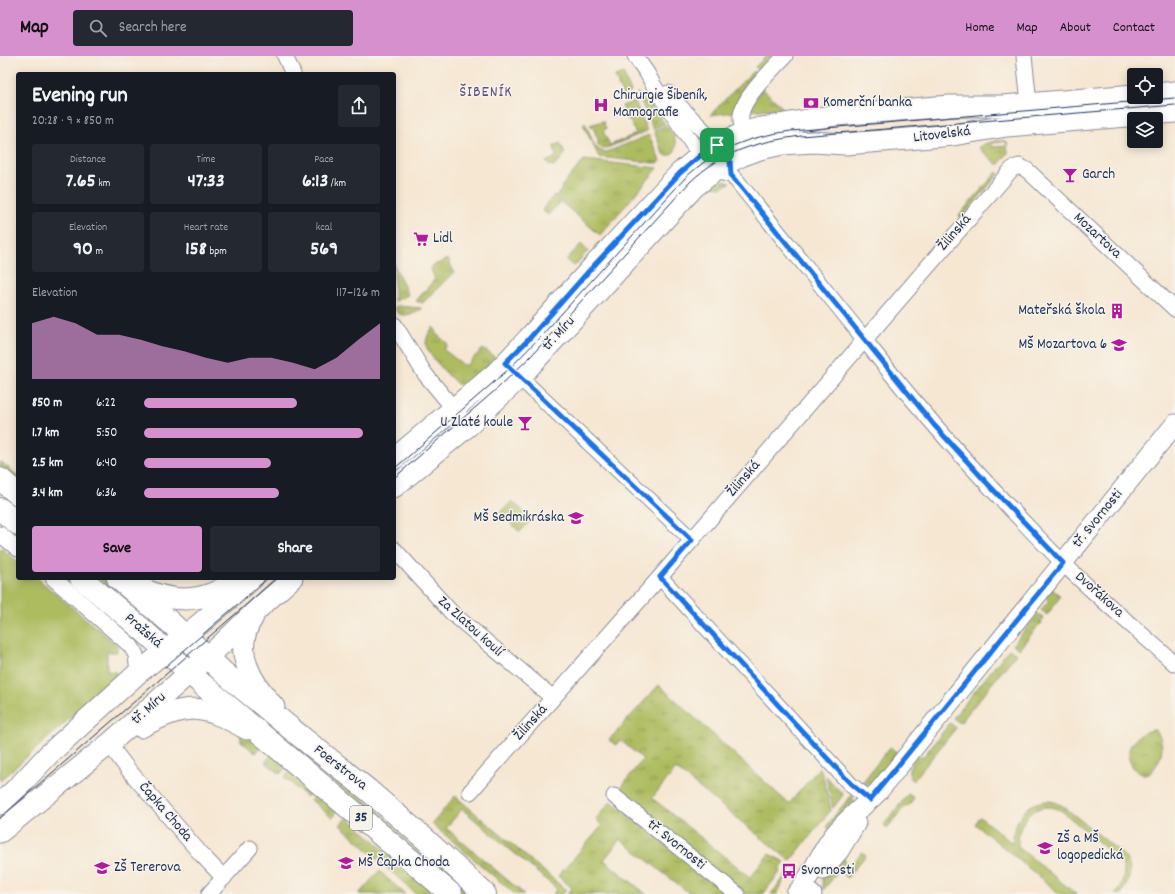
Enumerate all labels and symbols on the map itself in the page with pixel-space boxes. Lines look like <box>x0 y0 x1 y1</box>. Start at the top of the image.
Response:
district label: ŠIBENÍK <box>459 81 513 104</box>
place label: Chirurgie Šibeník, Mamografie <box>613 85 708 124</box>
place label: Komerční banka <box>823 92 913 114</box>
bank icon: Komerční banka <box>802 94 820 112</box>
hospital icon: Chirurgie Šibeník, Mamografie <box>592 96 610 114</box>
street label: Litovelská <box>912 121 972 149</box>
pin <box>700 128 734 162</box>
place label: Garch <box>1082 164 1115 186</box>
bar icon: Garch <box>1061 166 1079 184</box>
street label: Mozartova <box>1068 208 1127 265</box>
street label: Žilinská <box>933 209 978 256</box>
place label: Lidl <box>433 228 453 250</box>
supermarket icon: Lidl <box>412 230 430 248</box>
place label: Mateřská škola <box>1018 300 1106 322</box>
building icon: Mateřská škola <box>1108 302 1126 320</box>
street label: tř. Míru <box>537 312 581 356</box>
place label: MŠ Mozartova 6 <box>1019 334 1107 356</box>
school or university icon: MŠ Mozartova 6 <box>1110 336 1128 354</box>
place label: U Zlaté koule <box>440 412 513 434</box>
bar icon: U Zlaté koule <box>516 414 534 432</box>
street label: Žilinská <box>722 455 767 502</box>
street label: tř. Svornosti <box>1067 485 1129 553</box>
place label: MŠ Sedmikráska <box>474 507 565 529</box>
school or university icon: MŠ Sedmikráska <box>567 509 585 527</box>
street label: Dvořákova <box>1069 567 1129 624</box>
street label: Za Zlatou koulí <box>432 591 509 663</box>
street label: Pražská <box>119 608 167 654</box>
street label: tř. Míru <box>127 687 171 731</box>
street label: Žilinská <box>509 699 554 746</box>
street label: Foerstrova <box>308 740 372 797</box>
street label: Čapka Choda <box>133 777 198 847</box>
road number: 35 <box>350 806 372 830</box>
street label: tř. Svornosti <box>642 814 710 876</box>
place label: ZŠ a MŠ logopedická <box>1057 828 1124 867</box>
school or university icon: ZŠ a MŠ logopedická <box>1036 839 1054 857</box>
place label: MŠ Čapka Choda <box>358 852 450 874</box>
school or university icon: MŠ Čapka Choda <box>337 854 355 872</box>
place label: ZŠ Tererova <box>114 857 181 879</box>
school or university icon: ZŠ Tererova <box>93 859 111 877</box>
place label: Svornosti <box>801 860 855 882</box>
bus stop icon: Svornosti <box>780 862 798 880</box>

